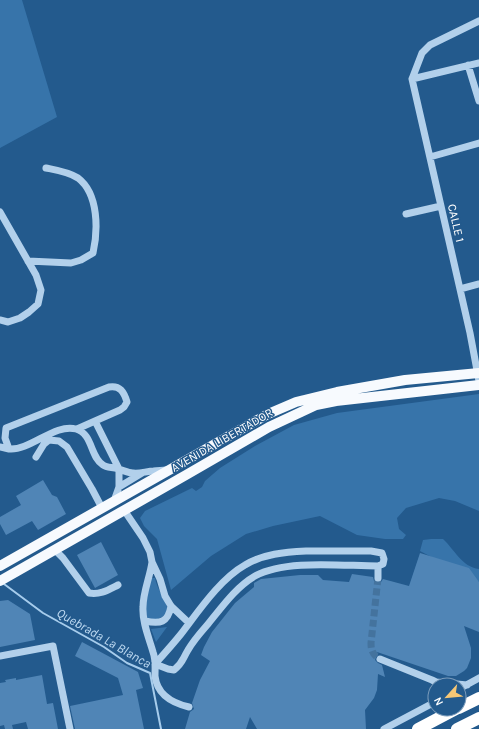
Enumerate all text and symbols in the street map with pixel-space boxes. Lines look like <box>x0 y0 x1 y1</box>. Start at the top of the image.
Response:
street label: CALLE 1 <box>445 202 467 244</box>
street label: AVENIDA LIBERTADOR <box>169 405 275 475</box>
water label: Quebrada La Blanca <box>54 605 154 671</box>
north arrow <box>427 677 467 717</box>
text: N <box>431 695 446 708</box>

